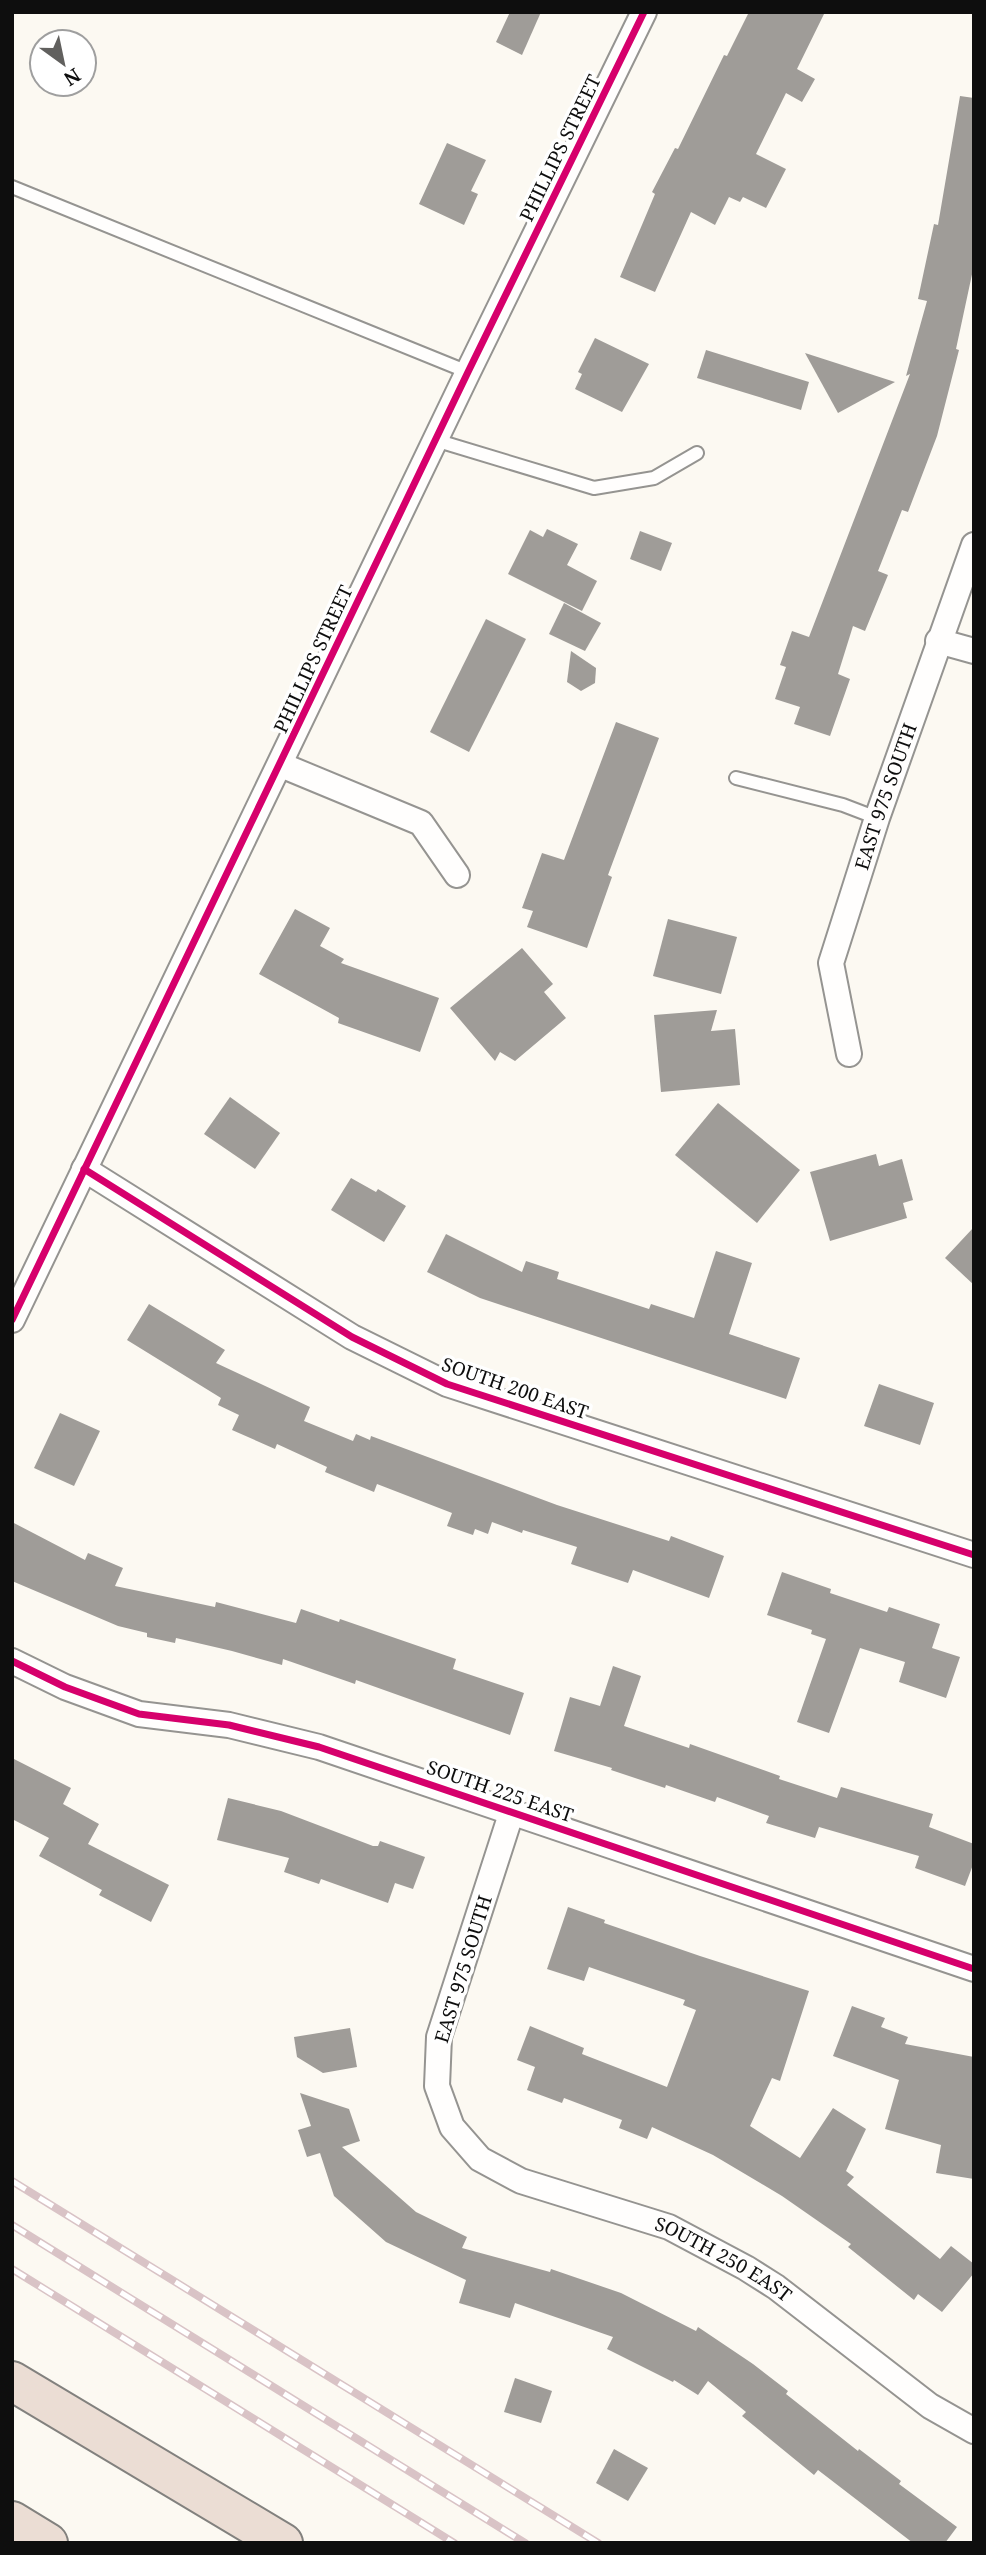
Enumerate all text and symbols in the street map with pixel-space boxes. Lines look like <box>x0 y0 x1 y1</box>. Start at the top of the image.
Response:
north arrow <box>28 28 98 98</box>
text: N <box>59 62 86 92</box>
street label: PHILLIPS STREET <box>513 70 607 226</box>
street label: PHILLIPS STREET <box>267 581 359 737</box>
street label: EAST 975 SOUTH <box>848 720 923 873</box>
street label: SOUTH 200 EAST <box>438 1351 592 1425</box>
street label: SOUTH 225 EAST <box>423 1754 577 1828</box>
street label: EAST 975 SOUTH <box>428 1892 498 2046</box>
street label: SOUTH 250 EAST <box>652 2210 797 2308</box>

